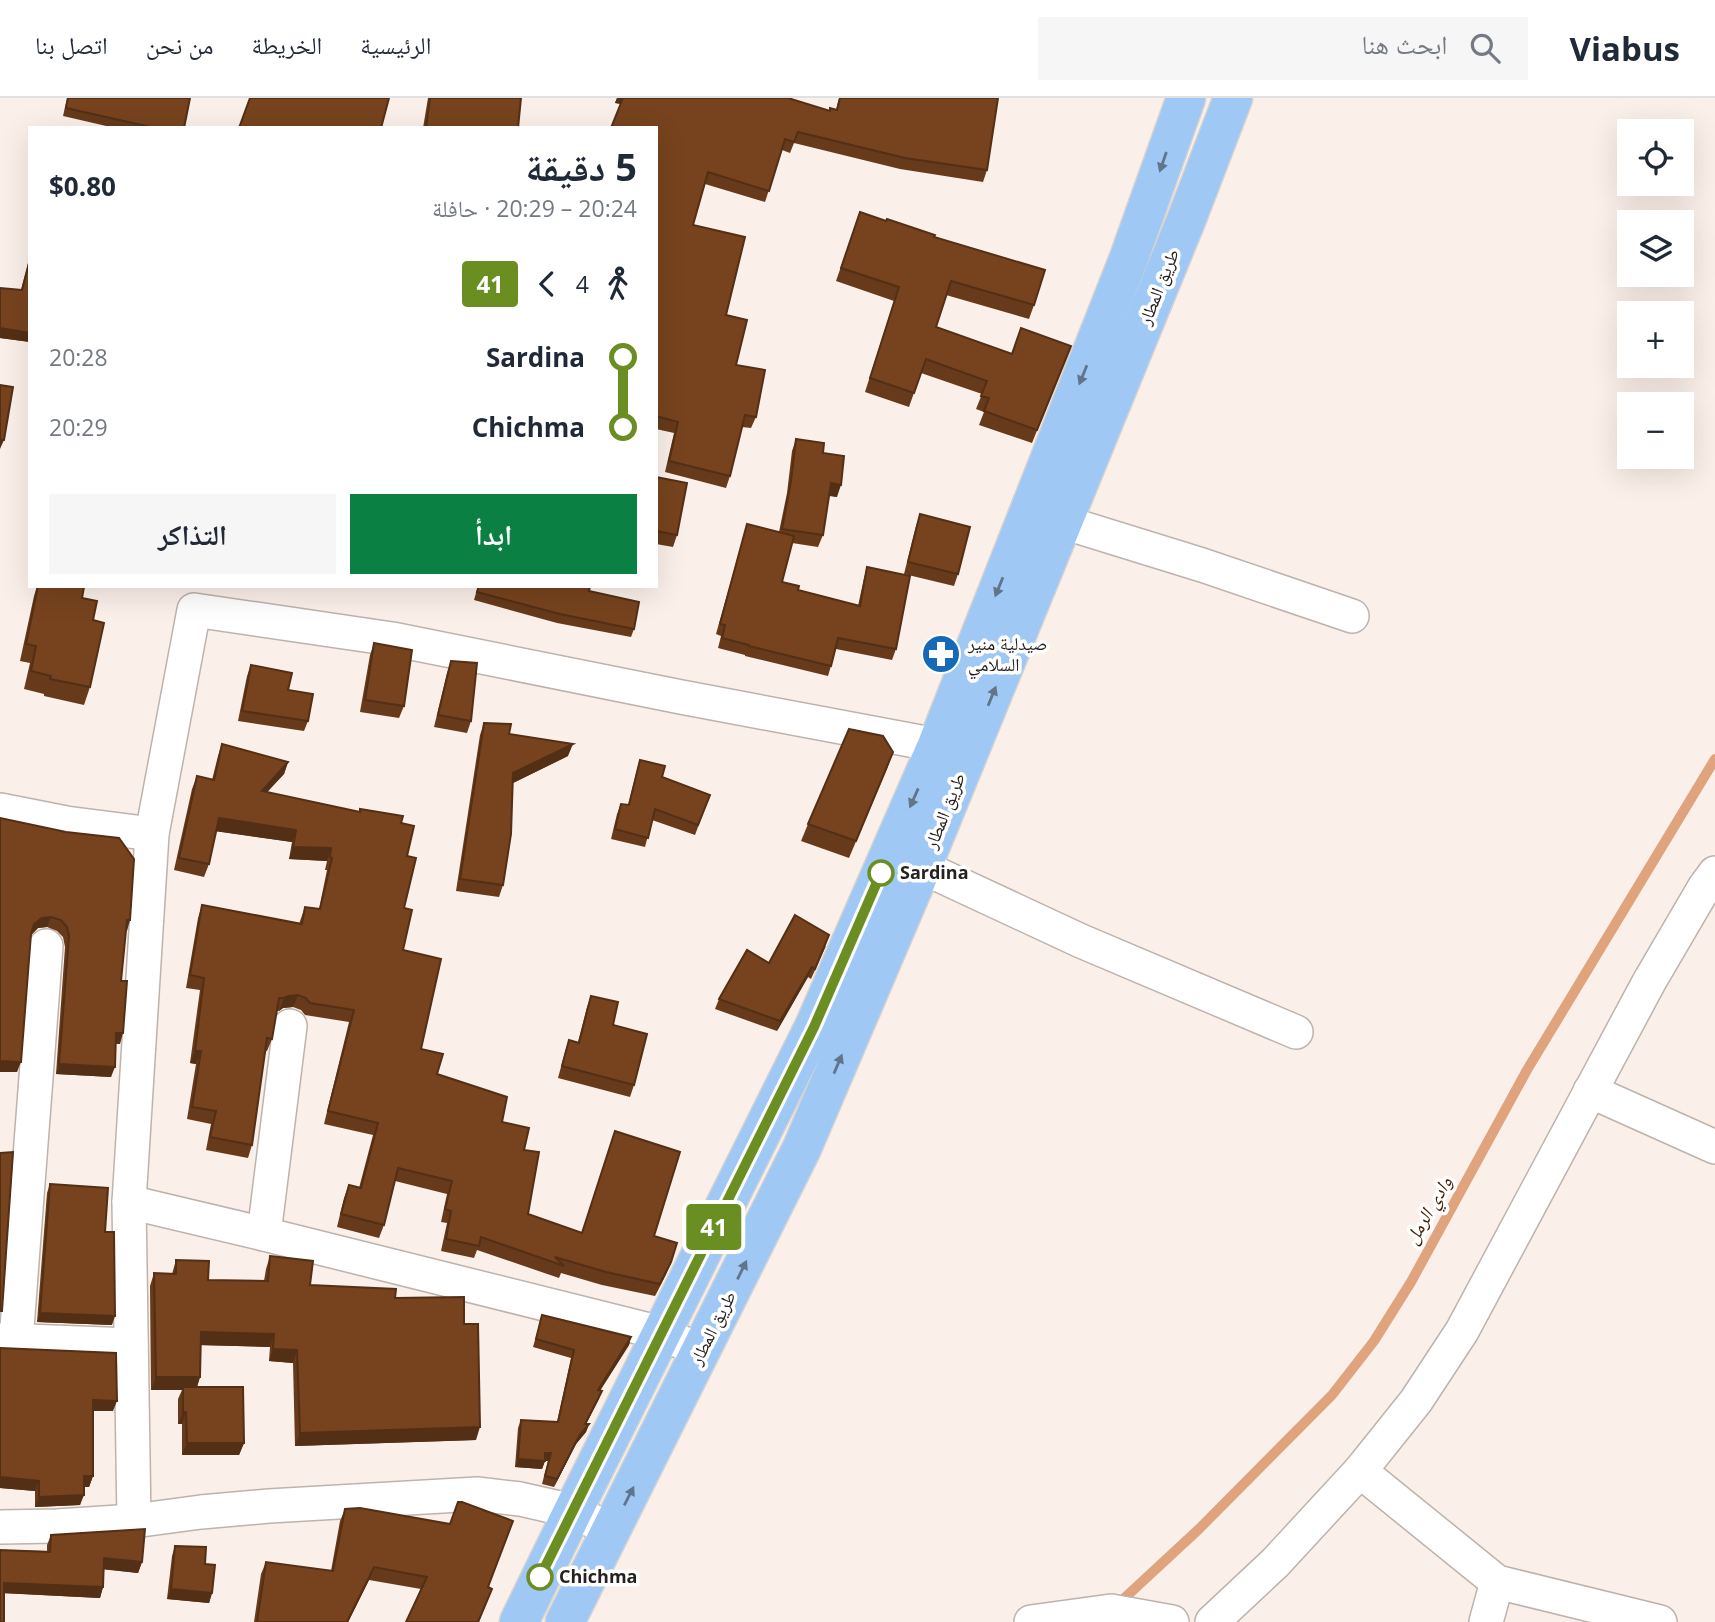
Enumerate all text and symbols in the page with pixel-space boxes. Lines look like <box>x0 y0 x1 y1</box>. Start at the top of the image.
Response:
search box <box>1038 17 1528 80</box>
text: ابحث هنا <box>1362 26 1448 62</box>
text: Viabus <box>1570 26 1680 71</box>
text: اتصل بنا <box>35 28 108 61</box>
text: من نحن <box>146 28 214 61</box>
text: الخريطة <box>252 28 322 61</box>
text: الرئيسية <box>360 28 431 61</box>
icon: search <box>1466 29 1504 67</box>
map controls <box>1617 119 1694 469</box>
button: locate <box>1617 119 1694 196</box>
text: 5 دقيقة <box>526 140 637 192</box>
one-way arrow <box>1157 152 1168 173</box>
text: $0.80 <box>49 168 116 204</box>
text: 20:24 – 20:29 · حافلة <box>432 192 637 224</box>
button: layers <box>1617 210 1694 287</box>
street label: طريق المطار <box>1132 245 1184 329</box>
icon: back <box>528 265 566 303</box>
icon: walk <box>599 265 637 303</box>
text: 41 <box>476 267 504 300</box>
text: 4 <box>576 268 589 300</box>
button: + <box>1617 301 1694 378</box>
text: Sardina <box>486 339 585 375</box>
text: 20:28 <box>49 341 108 373</box>
one-way arrow <box>1077 365 1088 386</box>
button: − <box>1617 392 1694 469</box>
text: Chichma <box>472 409 585 445</box>
text: 20:29 <box>49 411 108 443</box>
button: التذاكر <box>49 494 336 574</box>
button: ابدأ <box>350 494 637 574</box>
one-way arrow <box>994 576 1005 597</box>
place label: صيدلية منير السلامي <box>967 631 1047 680</box>
pharmacy icon: صيدلية منير السلامي <box>920 633 962 675</box>
one-way arrow <box>986 685 997 706</box>
street label: طريق المطار <box>918 769 970 853</box>
one-way arrow <box>908 787 919 808</box>
marker: Sardina <box>868 860 894 886</box>
place label: Sardina <box>900 860 969 884</box>
one-way arrow <box>832 1054 844 1074</box>
water label: وادي الرمل <box>1398 1171 1460 1250</box>
line badge: 41 <box>682 1204 746 1250</box>
text: 41 <box>700 1210 728 1243</box>
one-way arrow <box>736 1260 747 1280</box>
street label: طريق المطار <box>683 1286 741 1369</box>
one-way arrow <box>624 1486 635 1506</box>
marker: Chichma <box>527 1564 553 1590</box>
place label: Chichma <box>559 1564 637 1588</box>

